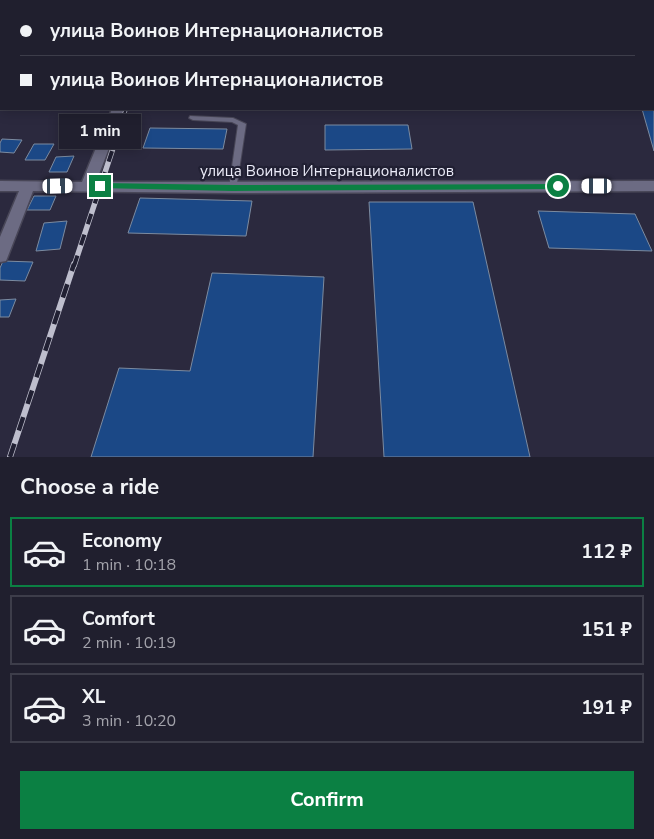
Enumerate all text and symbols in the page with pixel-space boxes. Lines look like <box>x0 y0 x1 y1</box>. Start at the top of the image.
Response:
text: улица Воинов Интернационалистов <box>50 18 383 44</box>
text: улица Воинов Интернационалистов <box>50 67 383 93</box>
callout: 1 min <box>59 114 141 148</box>
text: 1 min <box>79 120 121 142</box>
street label: улица Воинов Интернационалистов <box>200 161 454 181</box>
route end <box>89 175 111 197</box>
route start <box>547 175 569 197</box>
car <box>42 178 73 194</box>
car <box>582 179 612 194</box>
text: Choose a ride <box>20 472 159 502</box>
text: Economy <box>82 528 162 554</box>
icon: car <box>22 530 67 575</box>
text: 112 ₽ <box>581 539 632 565</box>
text: 1 min · 10:18 <box>82 554 176 576</box>
text: Comfort <box>82 606 155 632</box>
icon: car <box>22 608 67 653</box>
text: 151 ₽ <box>581 617 632 643</box>
text: 2 min · 10:19 <box>82 632 176 654</box>
text: XL <box>82 684 105 710</box>
icon: car <box>22 686 67 731</box>
text: 191 ₽ <box>581 695 632 721</box>
text: 3 min · 10:20 <box>82 710 176 732</box>
button: Confirm <box>20 771 634 829</box>

